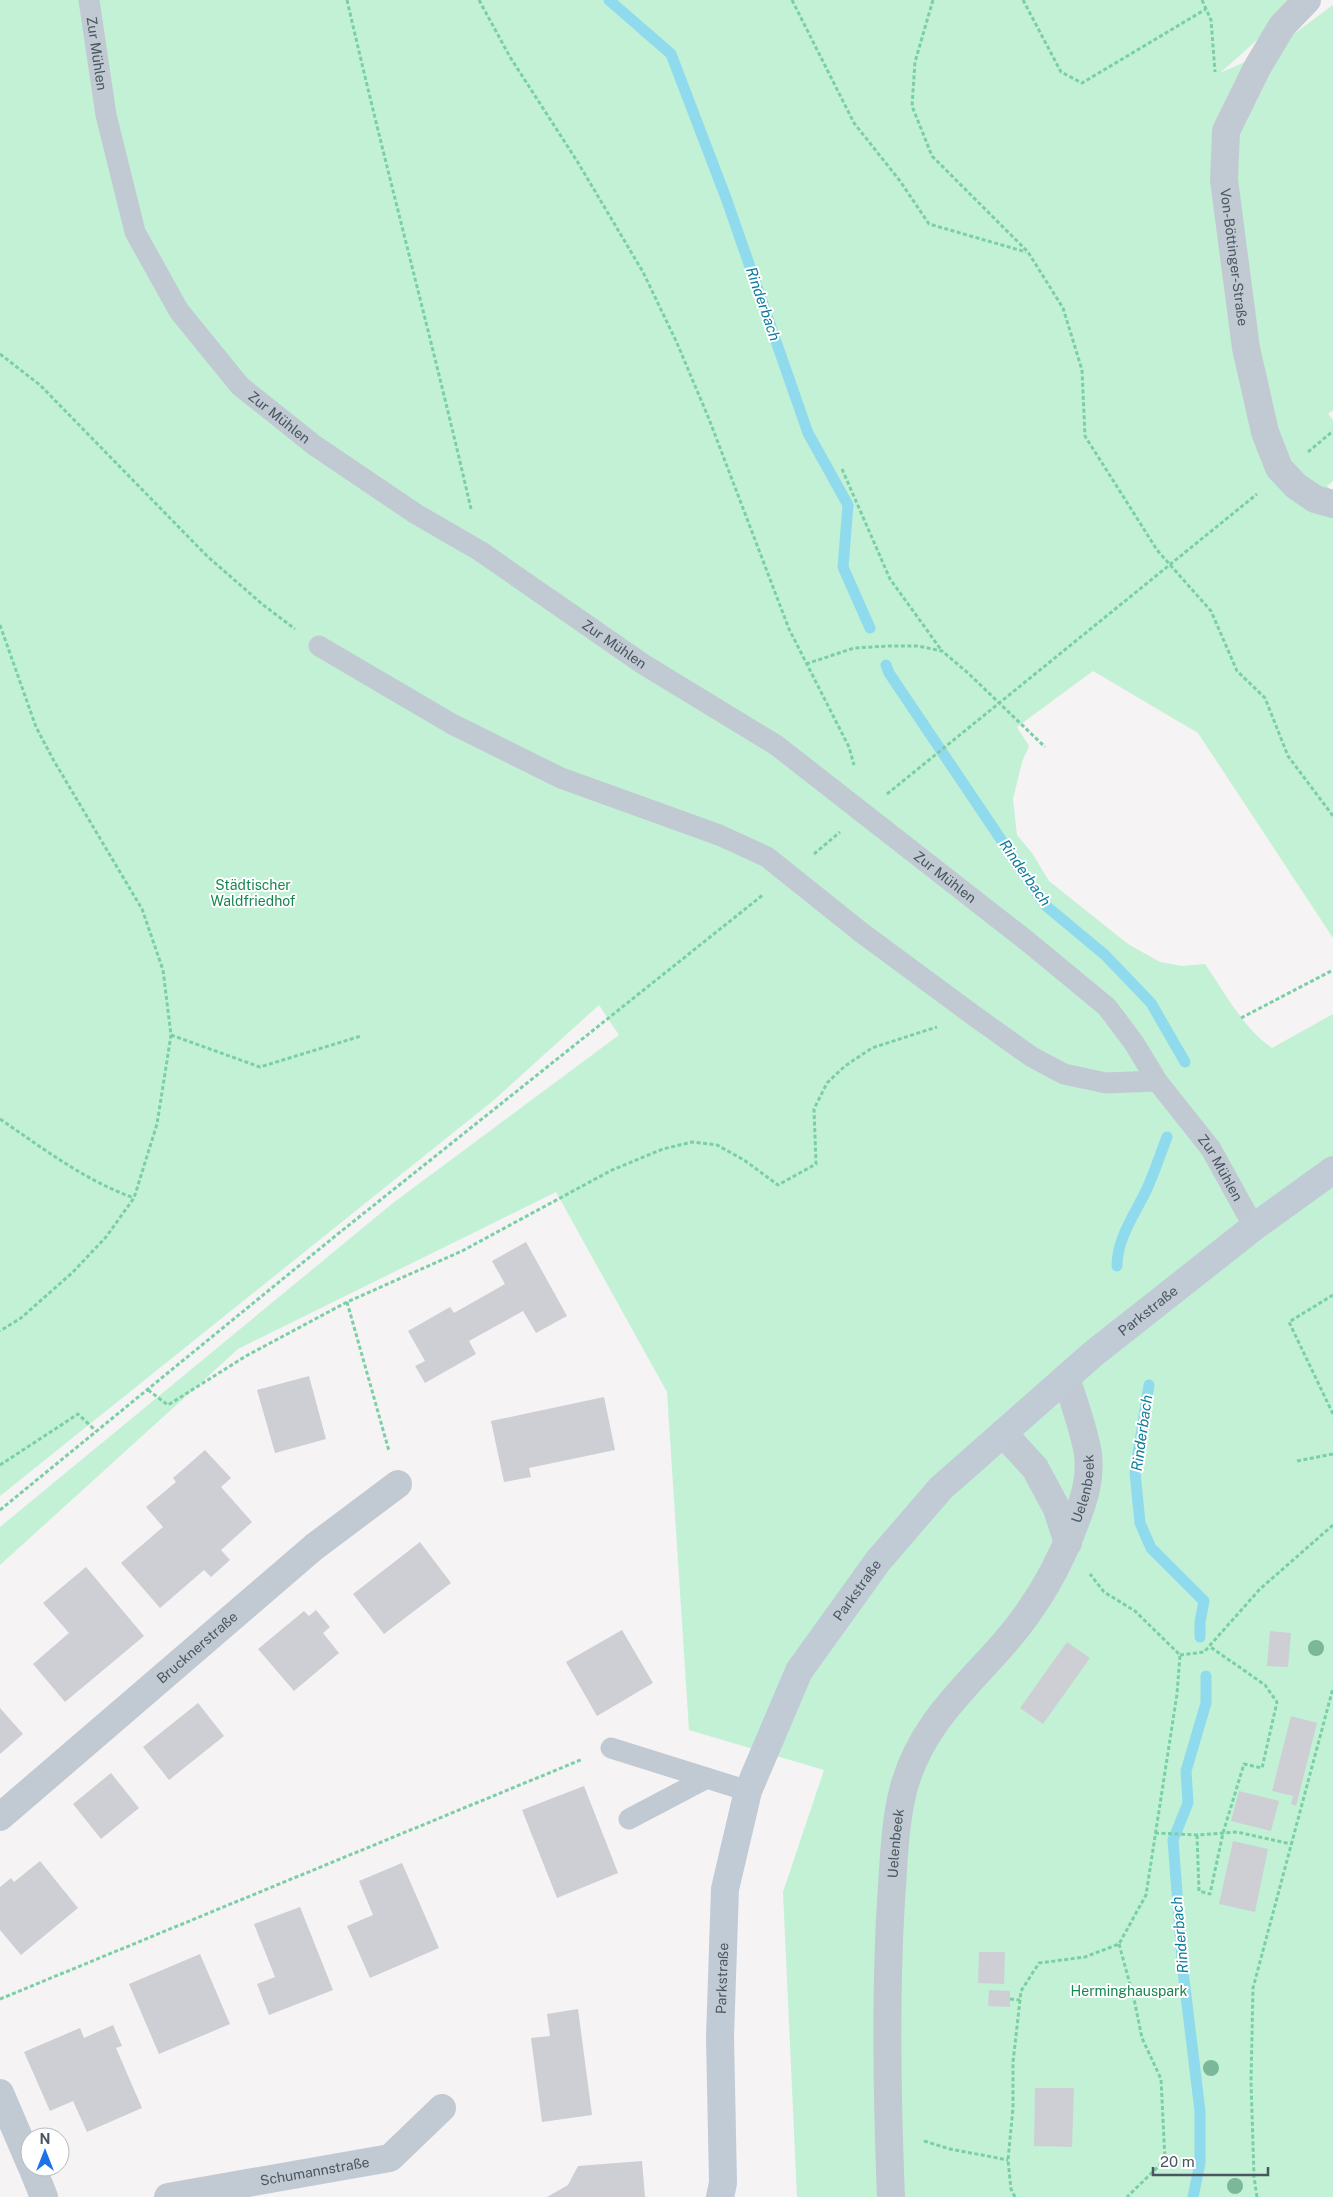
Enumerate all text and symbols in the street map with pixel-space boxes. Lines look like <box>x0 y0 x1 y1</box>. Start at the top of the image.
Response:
street label: Zur Mühlen <box>84 15 110 92</box>
street label: Von-Böttinger-Straße <box>1217 187 1251 327</box>
water label: Rinderbach <box>743 265 784 343</box>
street label: Zur Mühlen <box>245 388 313 447</box>
street label: Zur Mühlen <box>579 616 650 672</box>
water label: Rinderbach <box>996 836 1054 909</box>
street label: Zur Mühlen <box>911 848 979 906</box>
park label: Städtischer Waldfriedhof <box>211 877 296 909</box>
street label: Zur Mühlen <box>1195 1131 1246 1204</box>
street label: Parkstraße <box>1115 1282 1181 1339</box>
water label: Rinderbach <box>1128 1394 1155 1472</box>
street label: Uelenbeek <box>1068 1454 1097 1525</box>
street label: Parkstraße <box>830 1556 884 1624</box>
street label: Brucknerstraße <box>153 1608 241 1687</box>
street label: Uelenbeek <box>885 1807 907 1879</box>
water label: Rinderbach <box>1168 1896 1191 1974</box>
street label: Parkstraße <box>713 1942 731 2014</box>
park label: Herminghauspark <box>1071 1983 1188 1999</box>
north arrow <box>20 2127 70 2177</box>
text: N <box>40 2131 50 2147</box>
scale bar <box>1153 2144 1268 2176</box>
text: 20 m <box>1160 2153 1195 2170</box>
street label: Schumannstraße <box>259 2154 371 2189</box>

